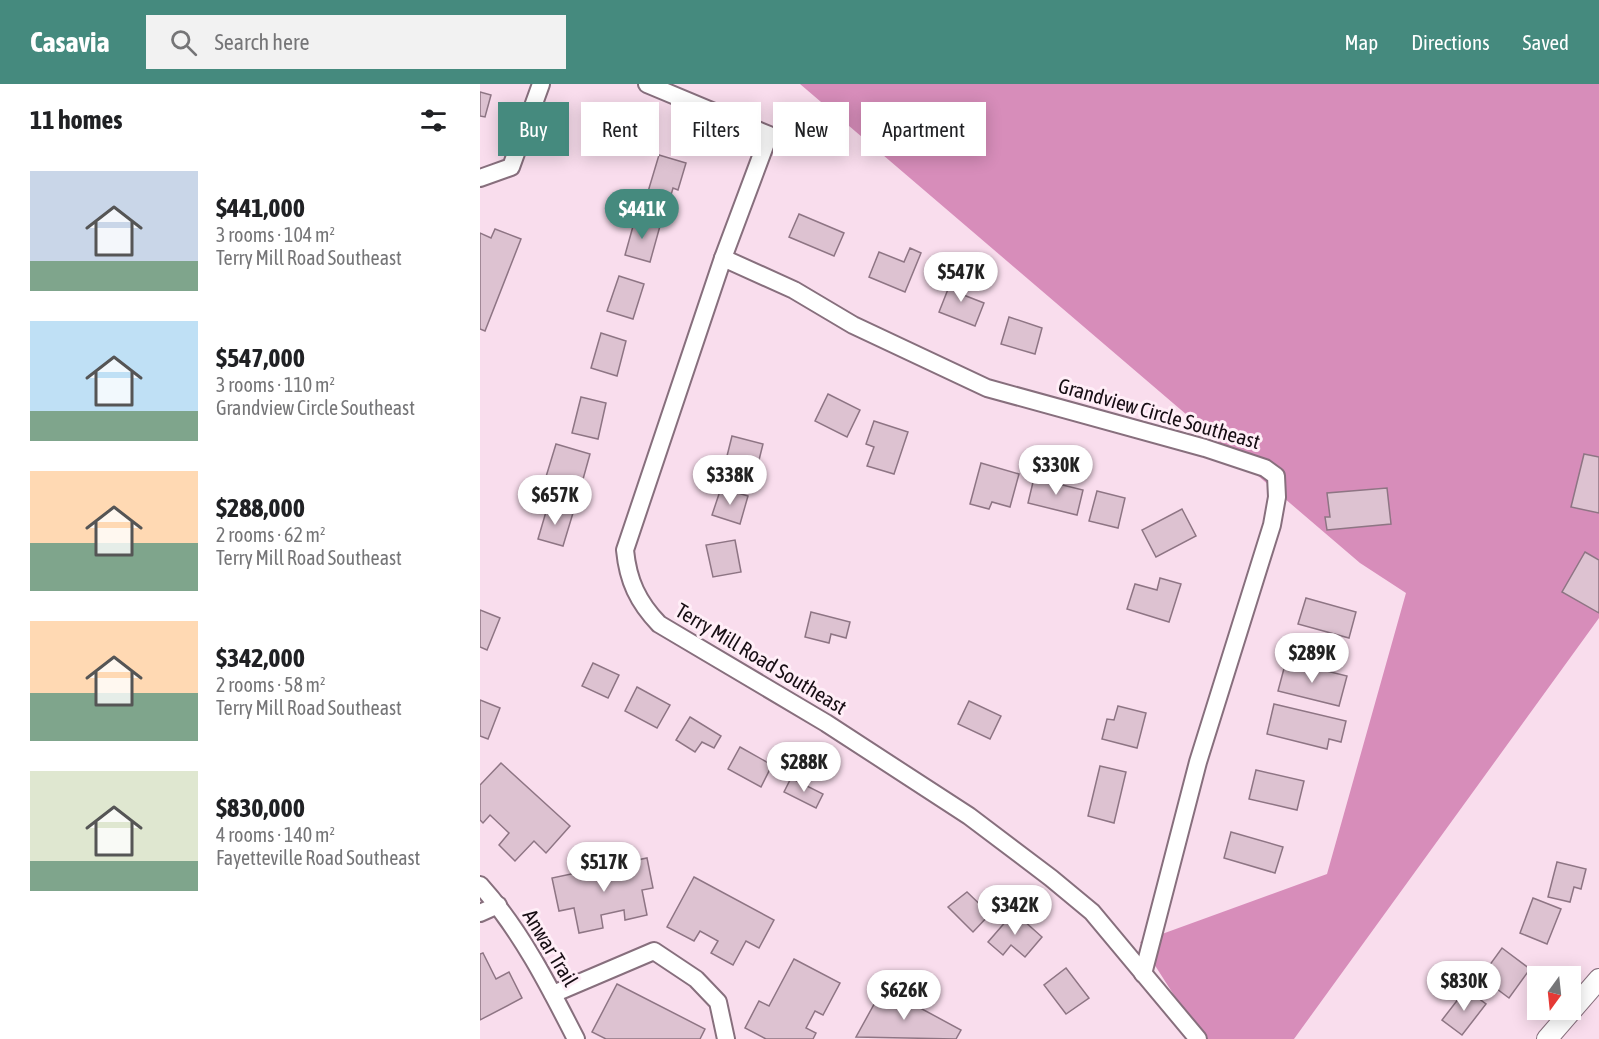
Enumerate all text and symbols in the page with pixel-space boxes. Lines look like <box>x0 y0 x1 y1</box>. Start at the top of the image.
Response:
search box <box>146 15 566 69</box>
text: Casavia <box>30 26 110 58</box>
icon: search <box>167 26 200 59</box>
text: Search here <box>215 29 309 55</box>
text: Map <box>1344 30 1378 54</box>
text: Directions <box>1411 30 1490 54</box>
text: Saved <box>1523 30 1569 54</box>
chip: Buy <box>498 102 569 156</box>
chip: Rent <box>581 102 659 156</box>
chip: Filters <box>671 102 761 156</box>
chip: New <box>773 102 849 156</box>
chip: Apartment <box>861 102 986 156</box>
icon: filters <box>417 104 450 137</box>
text: 11 homes <box>30 105 123 135</box>
pin: $441K <box>600 189 684 240</box>
text: $441,000 <box>216 193 305 223</box>
icon: home <box>78 195 150 267</box>
text: $441K <box>619 197 665 220</box>
text: 3 rooms · 104 m² <box>216 223 335 246</box>
text: Terry Mill Road Southeast <box>216 246 402 269</box>
pin: $547K <box>919 252 1003 303</box>
text: $547K <box>938 260 984 283</box>
text: $547,000 <box>216 343 305 373</box>
icon: home <box>78 345 150 417</box>
text: 3 rooms · 110 m² <box>216 373 335 396</box>
street label: Grandview Circle Southeast <box>1056 373 1263 453</box>
text: Grandview Circle Southeast <box>216 396 415 419</box>
pin: $330K <box>1014 445 1098 496</box>
text: $330K <box>1033 453 1079 476</box>
pin: $338K <box>688 455 772 506</box>
text: $338K <box>707 463 753 486</box>
pin: $657K <box>513 475 597 526</box>
text: $657K <box>532 483 578 506</box>
text: $288,000 <box>216 493 305 523</box>
icon: home <box>78 495 150 567</box>
text: 2 rooms · 62 m² <box>216 523 326 546</box>
text: Terry Mill Road Southeast <box>216 546 402 569</box>
street label: Terry Mill Road Southeast <box>672 598 851 719</box>
pin: $289K <box>1270 633 1354 684</box>
text: $289K <box>1289 641 1335 664</box>
text: $342,000 <box>216 643 305 673</box>
icon: home <box>78 645 150 717</box>
text: 2 rooms · 58 m² <box>216 673 326 696</box>
text: Terry Mill Road Southeast <box>216 696 402 719</box>
pin: $288K <box>762 742 846 793</box>
text: $288K <box>781 750 827 773</box>
text: $830,000 <box>216 793 305 823</box>
icon: home <box>78 795 150 867</box>
text: 4 rooms · 140 m² <box>216 823 335 846</box>
pin: $517K <box>562 842 646 893</box>
text: Fayetteville Road Southeast <box>216 846 420 869</box>
text: $517K <box>581 850 627 873</box>
pin: $342K <box>973 885 1057 936</box>
text: $342K <box>992 893 1038 916</box>
street label: Anwar Trail <box>519 905 583 991</box>
pin: $830K <box>1422 961 1506 1012</box>
north arrow <box>1527 966 1581 1020</box>
map controls <box>1527 966 1581 1020</box>
text: $830K <box>1441 969 1487 992</box>
pin: $626K <box>862 970 946 1021</box>
text: $626K <box>881 978 927 1001</box>

